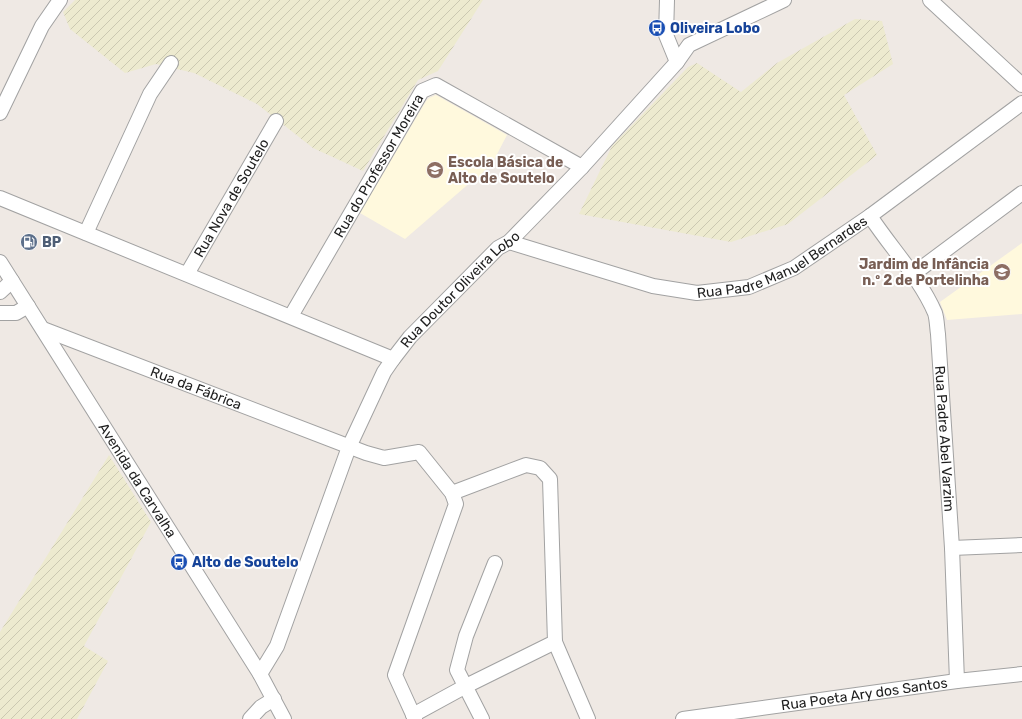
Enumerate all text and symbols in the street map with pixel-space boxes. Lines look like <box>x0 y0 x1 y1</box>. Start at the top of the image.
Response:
bus stop icon: Oliveira Lobo <box>647 18 667 38</box>
place label: Oliveira Lobo <box>670 20 760 37</box>
street label: Rua do Professor Moreira <box>330 91 427 240</box>
street label: Rua Nova de Soutelo <box>190 136 272 260</box>
place label: Escola Básica de Alto de Soutelo <box>448 154 563 187</box>
school or university icon: Escola Básica de Alto de Soutelo <box>425 160 445 180</box>
street label: Rua Padre Manuel Bernardes <box>696 212 870 301</box>
street label: Rua Doutor Oliveira Lobo <box>397 228 523 351</box>
fuel station icon: BP <box>19 232 39 252</box>
place label: BP <box>42 234 62 251</box>
place label: Jardim de Infância n.º 2 de Portelinha <box>859 256 989 289</box>
school or university icon: Jardim de Infância n.º 2 de Portelinha <box>992 262 1012 282</box>
street label: Rua da Fábrica <box>148 363 244 413</box>
street label: Rua Padre Abel Varzim <box>932 365 958 512</box>
street label: Avenida da Carvalha <box>95 420 180 541</box>
bus stop icon: Alto de Soutelo <box>169 552 189 572</box>
place label: Alto de Soutelo <box>192 554 298 571</box>
street label: Rua Poeta Ary dos Santos <box>780 674 949 714</box>

